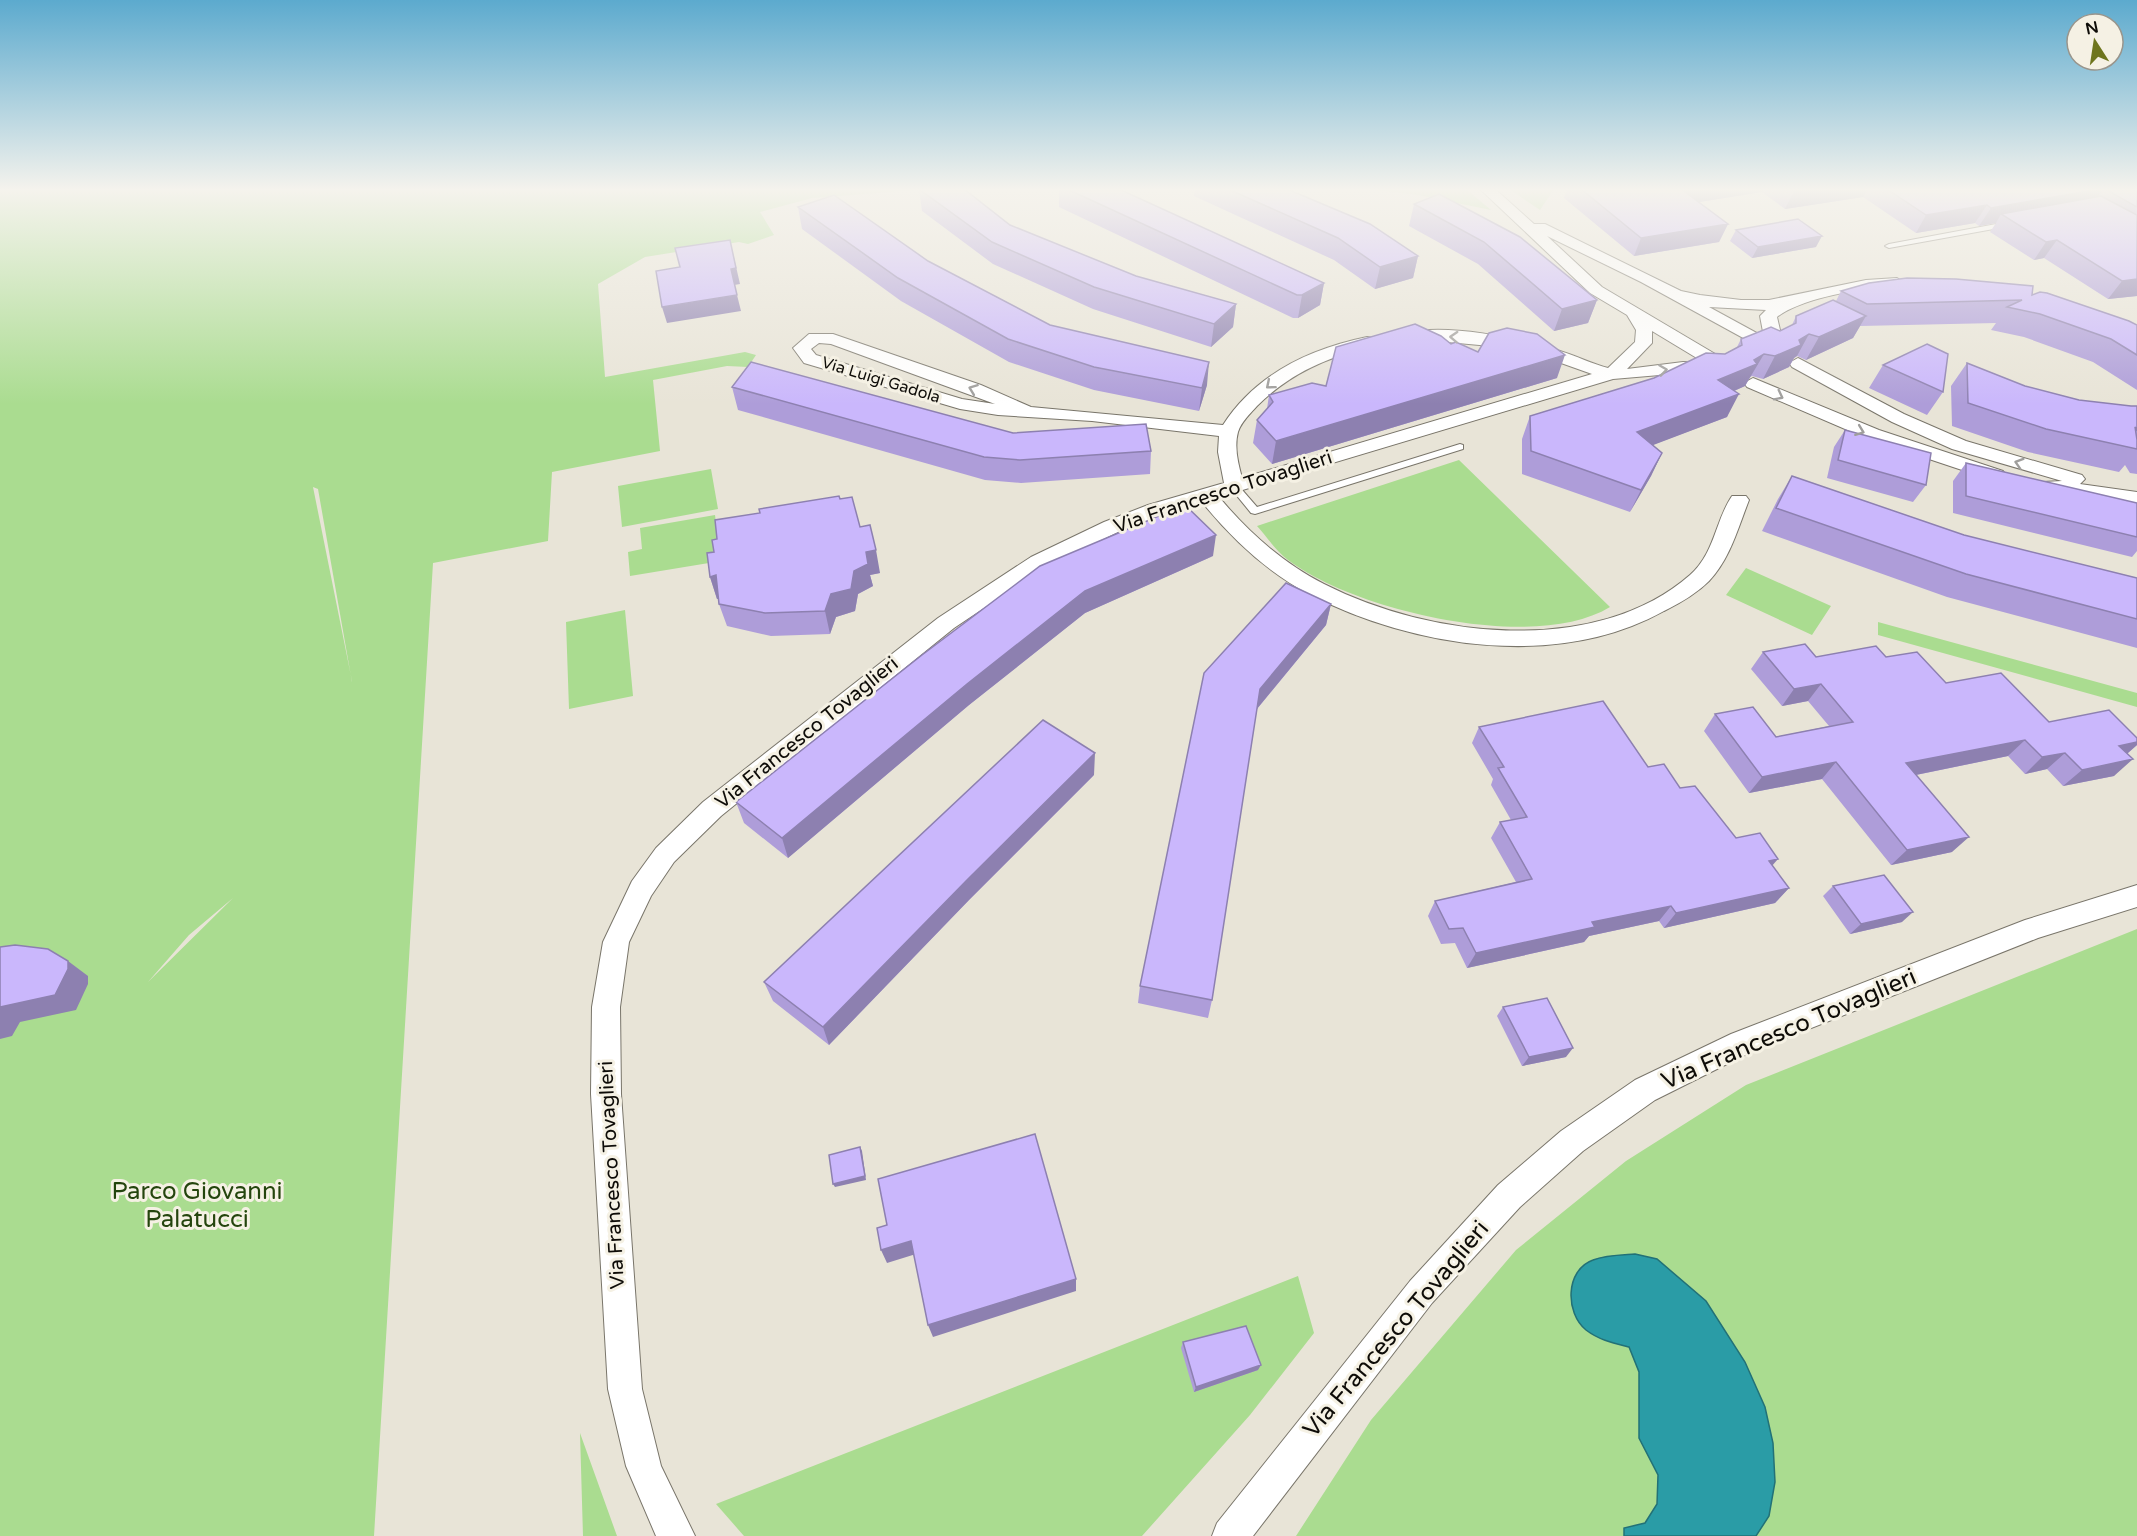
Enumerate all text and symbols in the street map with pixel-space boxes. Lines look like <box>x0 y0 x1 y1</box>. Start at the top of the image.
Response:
north arrow <box>2065 12 2125 72</box>
text: N <box>2084 17 2100 39</box>
one-way arrow <box>1449 330 1458 343</box>
street label: Via Luigi Gadola <box>819 352 943 408</box>
one-way arrow <box>1658 364 1668 376</box>
one-way arrow <box>1266 378 1277 389</box>
one-way arrow <box>968 384 979 396</box>
one-way arrow <box>1773 389 1784 401</box>
one-way arrow <box>1854 423 1865 436</box>
street label: Via Francesco Tovaglieri <box>1111 445 1335 539</box>
one-way arrow <box>2014 458 2025 470</box>
street label: Via Francesco Tovaglieri <box>711 652 903 814</box>
street label: Via Francesco Tovaglieri <box>1657 962 1921 1096</box>
street label: Via Francesco Tovaglieri <box>594 1060 630 1290</box>
park label: Parco Giovanni Palatucci <box>111 1177 283 1234</box>
street label: Via Francesco Tovaglieri <box>1297 1215 1495 1443</box>

